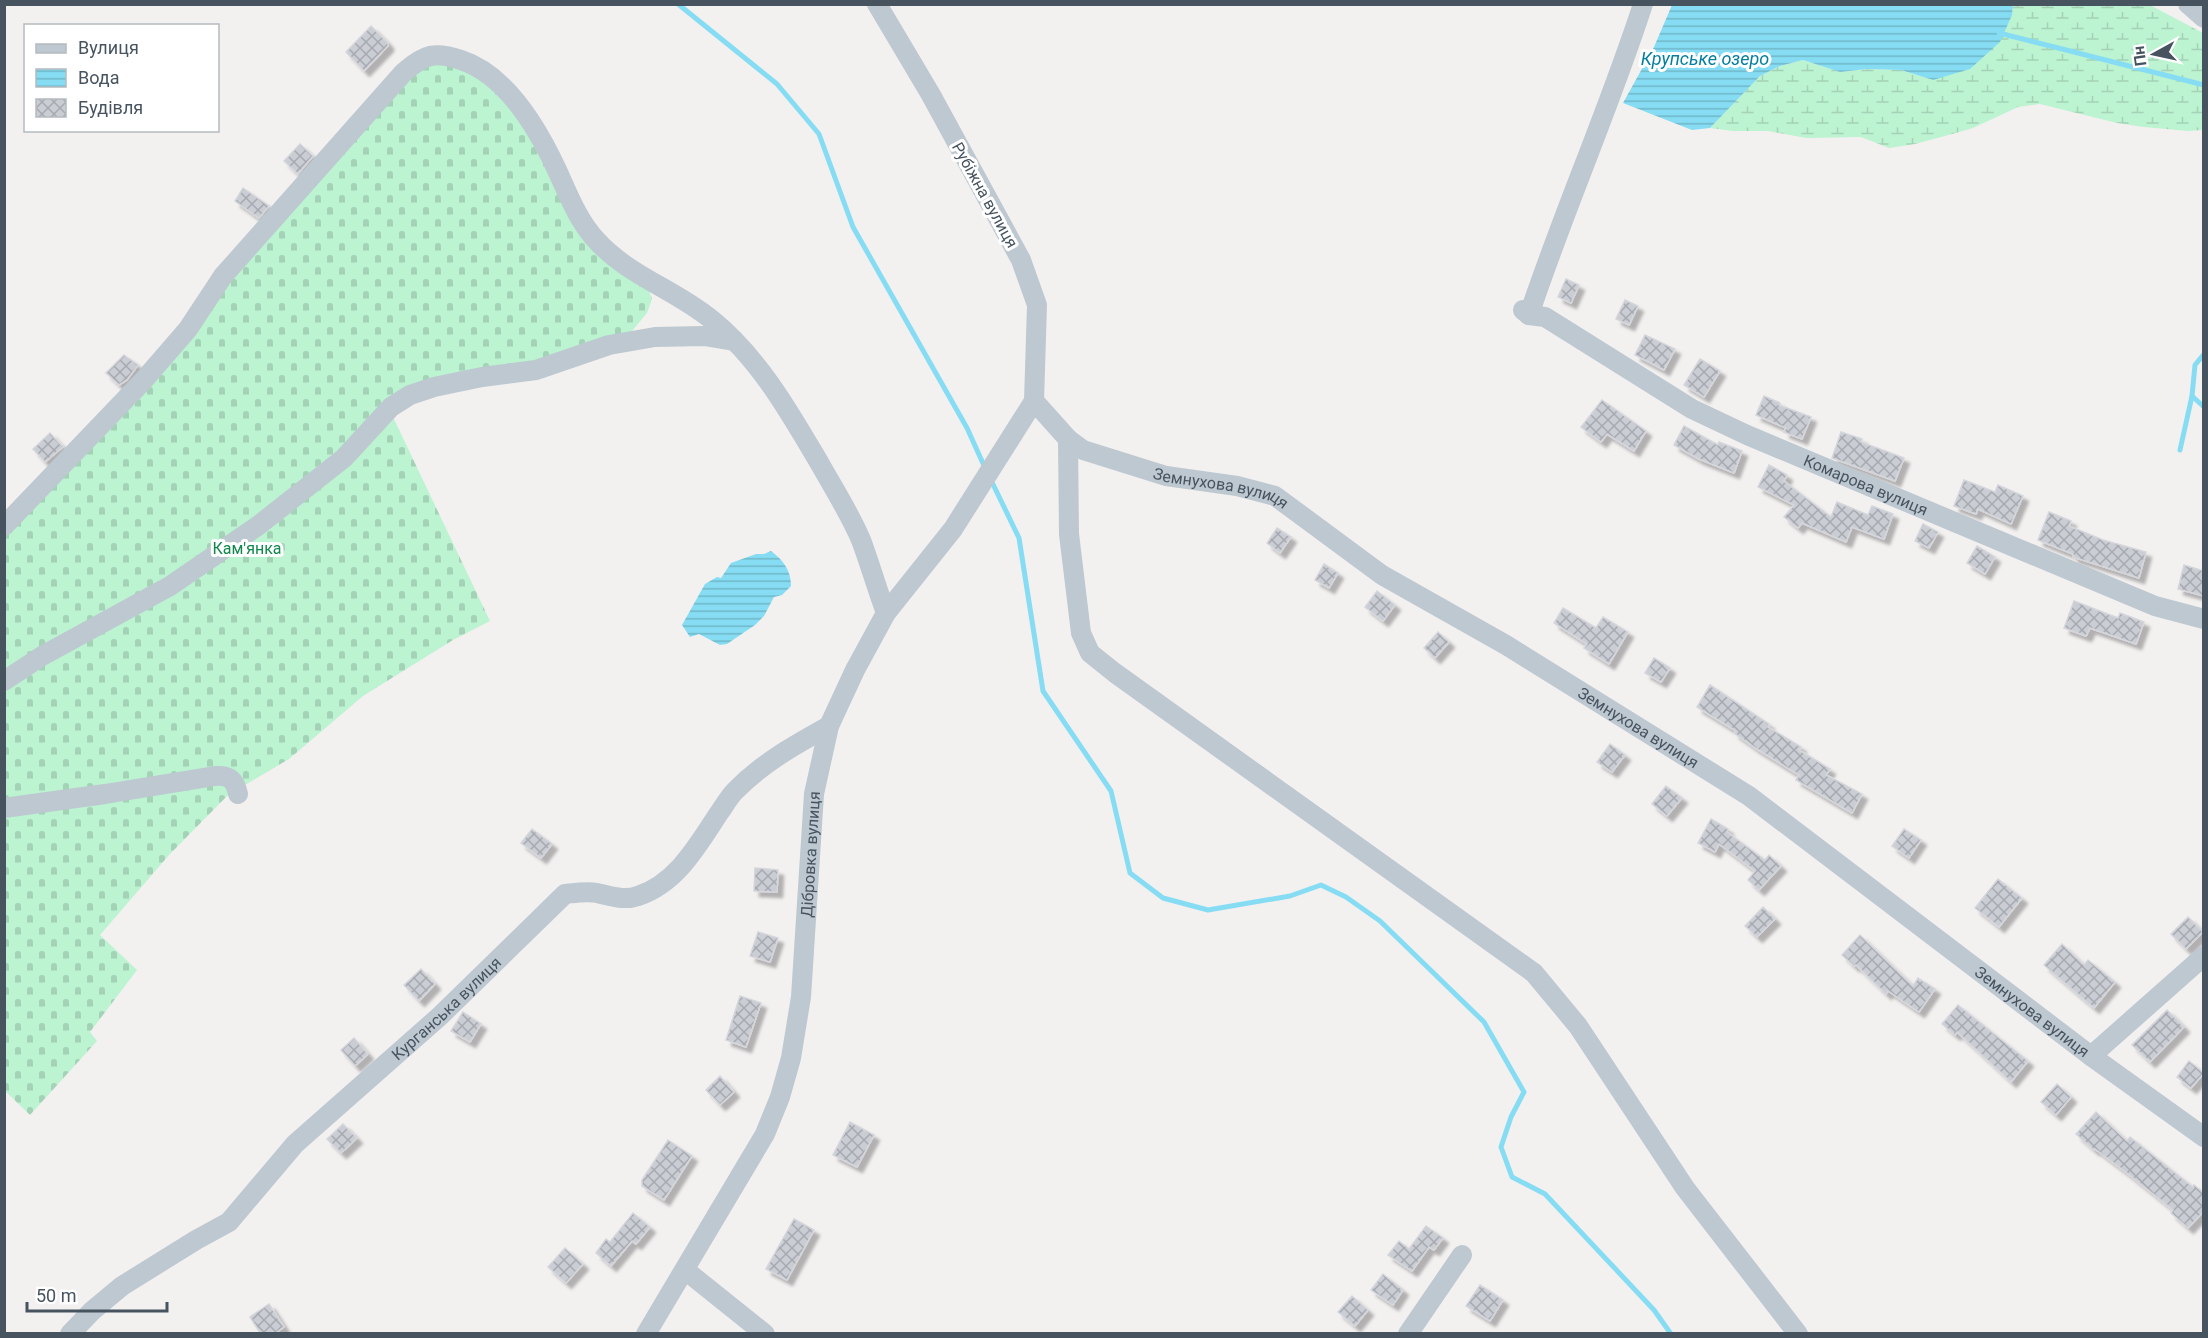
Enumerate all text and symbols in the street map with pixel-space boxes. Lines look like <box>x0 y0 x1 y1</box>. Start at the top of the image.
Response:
legend <box>24 24 219 132</box>
north arrow <box>2124 24 2184 84</box>
text: Вулиця <box>78 37 139 58</box>
text: Пн <box>2129 45 2150 67</box>
water label: Крупське озеро <box>1641 48 1769 69</box>
text: Вода <box>78 67 120 88</box>
text: Будівля <box>78 97 143 118</box>
street label: Рубіжна вулиця <box>948 139 1022 251</box>
street label: Комарова вулиця <box>1801 450 1931 519</box>
street label: Земнухова вулиця <box>1151 463 1292 512</box>
park label: Кам'янка <box>212 539 282 558</box>
street label: Земнухова вулиця <box>1575 683 1702 772</box>
street label: Дібровка вулиця <box>797 791 824 918</box>
street label: Курганська вулиця <box>388 953 505 1064</box>
street label: Земнухова вулиця <box>1971 962 2093 1061</box>
scale bar <box>27 1275 166 1313</box>
text: 50 m <box>36 1285 76 1306</box>

